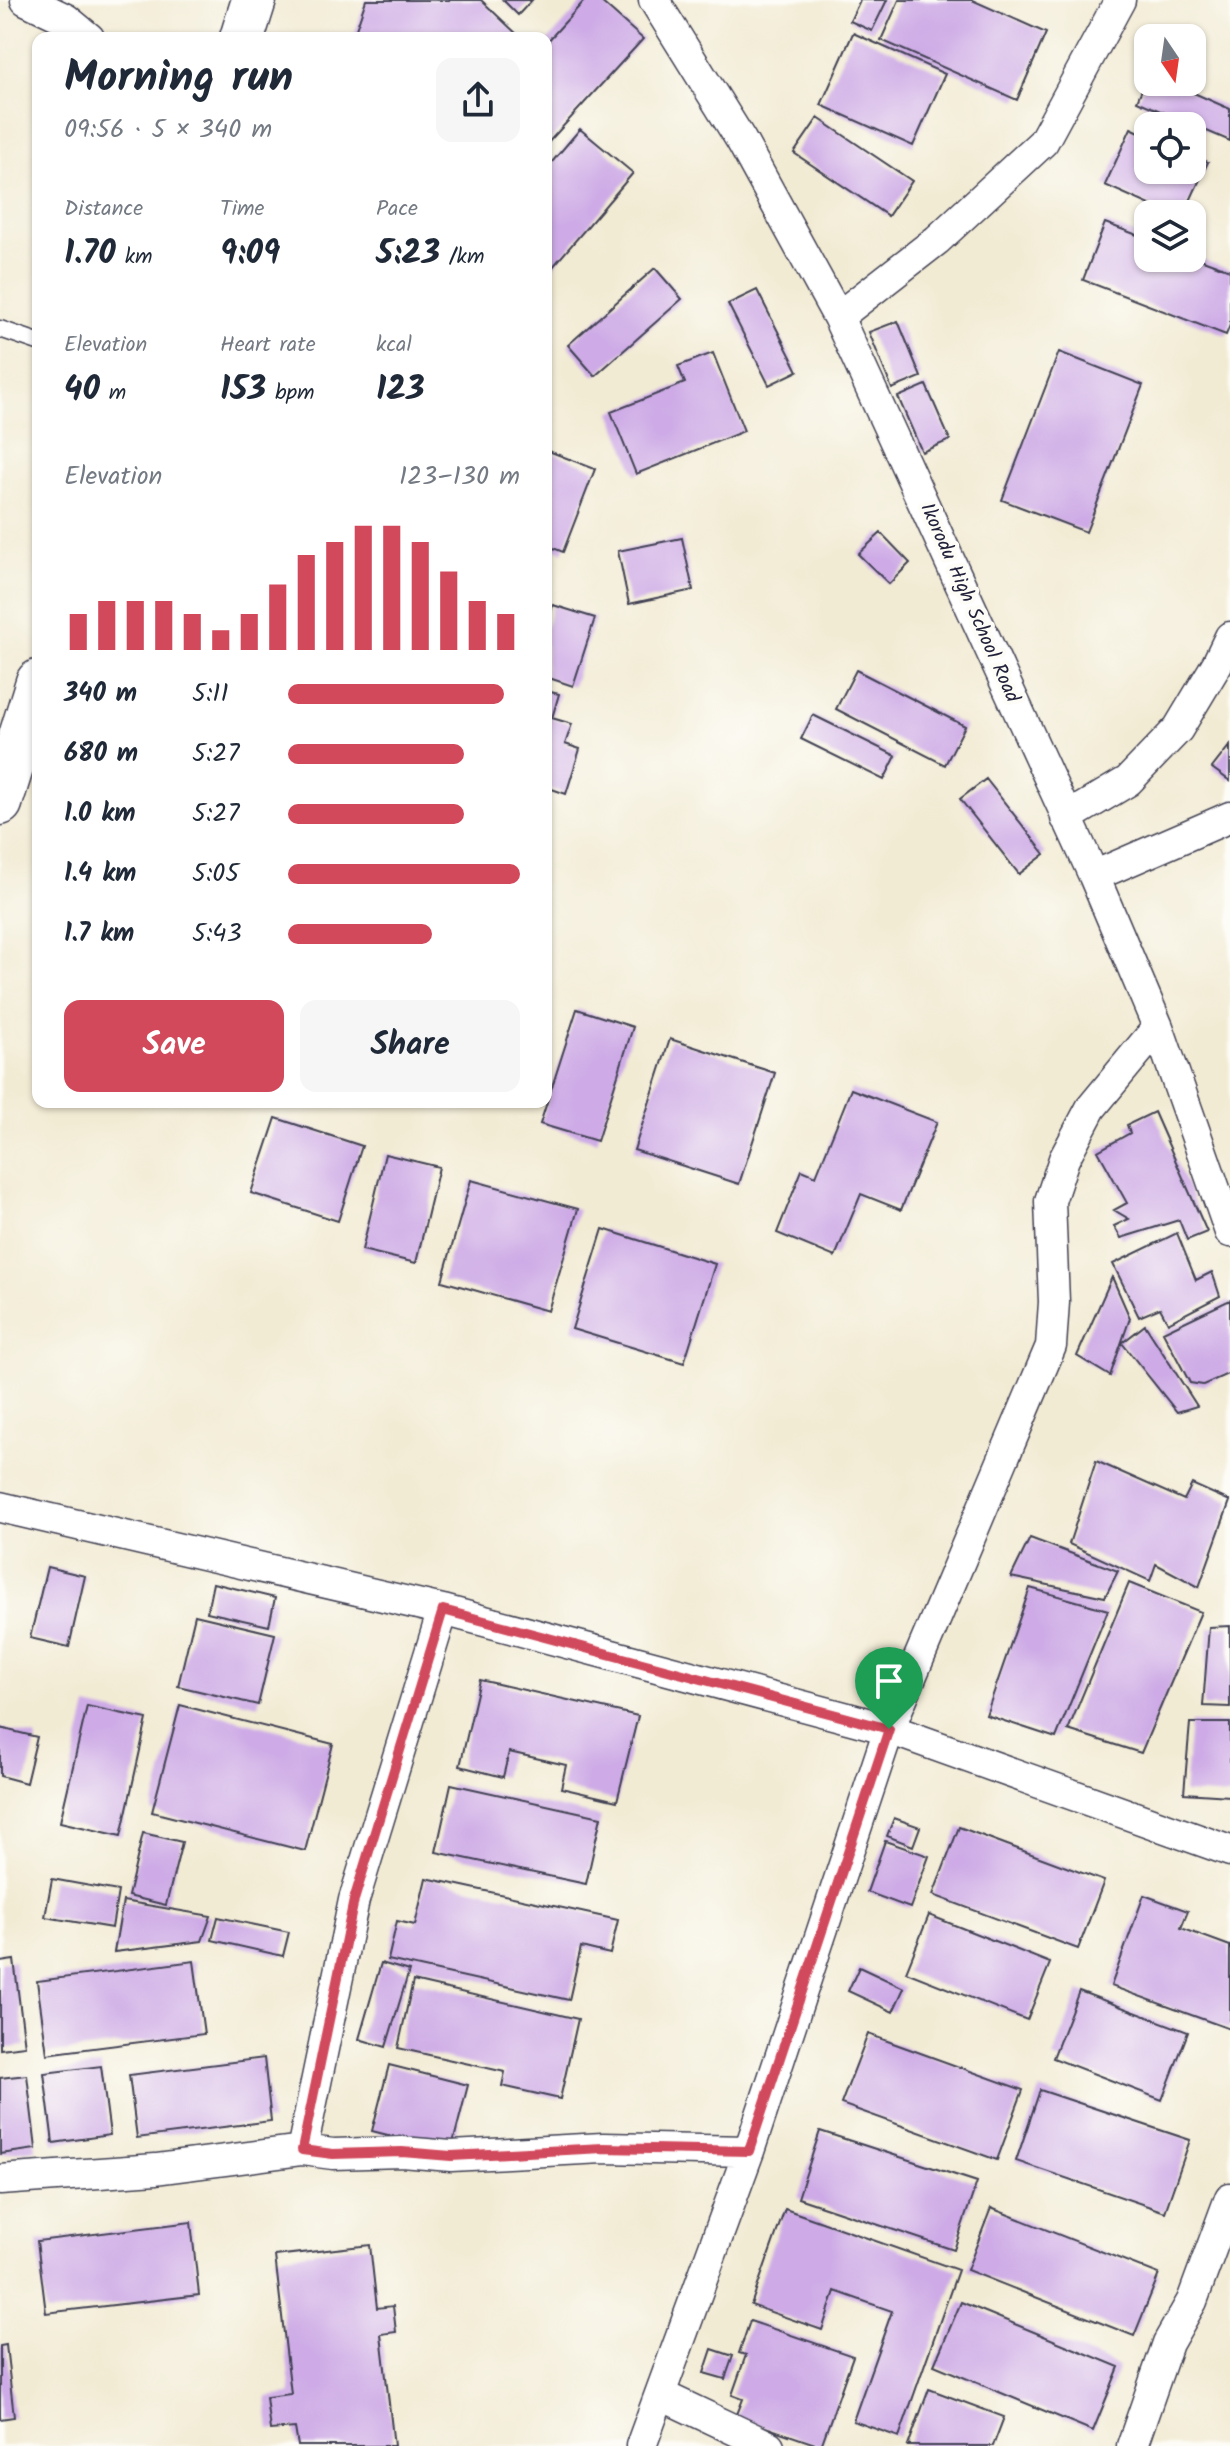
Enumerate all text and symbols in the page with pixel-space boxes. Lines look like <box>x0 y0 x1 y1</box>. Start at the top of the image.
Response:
north arrow <box>1134 24 1206 96</box>
map controls <box>1134 24 1206 272</box>
text: Morning run <box>64 44 293 114</box>
button: share <box>436 58 520 142</box>
text: 09:56 · 5 × 340 m <box>64 109 272 151</box>
button: locate <box>1134 112 1206 184</box>
text: Distance <box>64 192 143 227</box>
text: Time <box>220 192 264 227</box>
text: Pace <box>376 192 418 227</box>
button: layers <box>1134 200 1206 272</box>
text: 1.70 <box>64 227 116 281</box>
text: 9:09 <box>220 227 280 281</box>
text: 5:23 <box>376 227 440 281</box>
text: km <box>116 240 152 275</box>
text: /km <box>440 240 484 275</box>
text: Elevation <box>64 328 147 363</box>
text: Heart rate <box>220 328 316 363</box>
text: kcal <box>376 328 412 363</box>
text: 40 <box>64 363 100 417</box>
text: 153 <box>220 363 266 417</box>
text: 123 <box>376 363 425 417</box>
text: m <box>100 376 126 411</box>
text: bpm <box>266 376 314 411</box>
text: Elevation <box>64 456 162 498</box>
text: 123–130 m <box>399 456 520 498</box>
street label: Ikorodu High School Road <box>911 498 1028 709</box>
text: 340 m <box>64 673 137 715</box>
text: 5:11 <box>192 673 229 715</box>
text: 680 m <box>64 733 138 775</box>
text: 5:27 <box>192 733 239 775</box>
text: 1.0 km <box>64 793 135 835</box>
text: 5:27 <box>192 793 239 835</box>
text: 1.4 km <box>64 853 136 895</box>
text: 5:05 <box>192 853 239 895</box>
text: 1.7 km <box>64 913 134 955</box>
text: 5:43 <box>192 913 242 955</box>
button: Save <box>64 1000 284 1092</box>
button: Share <box>300 1000 520 1092</box>
pin <box>855 1647 923 1729</box>
icon: arrive <box>867 1659 911 1703</box>

